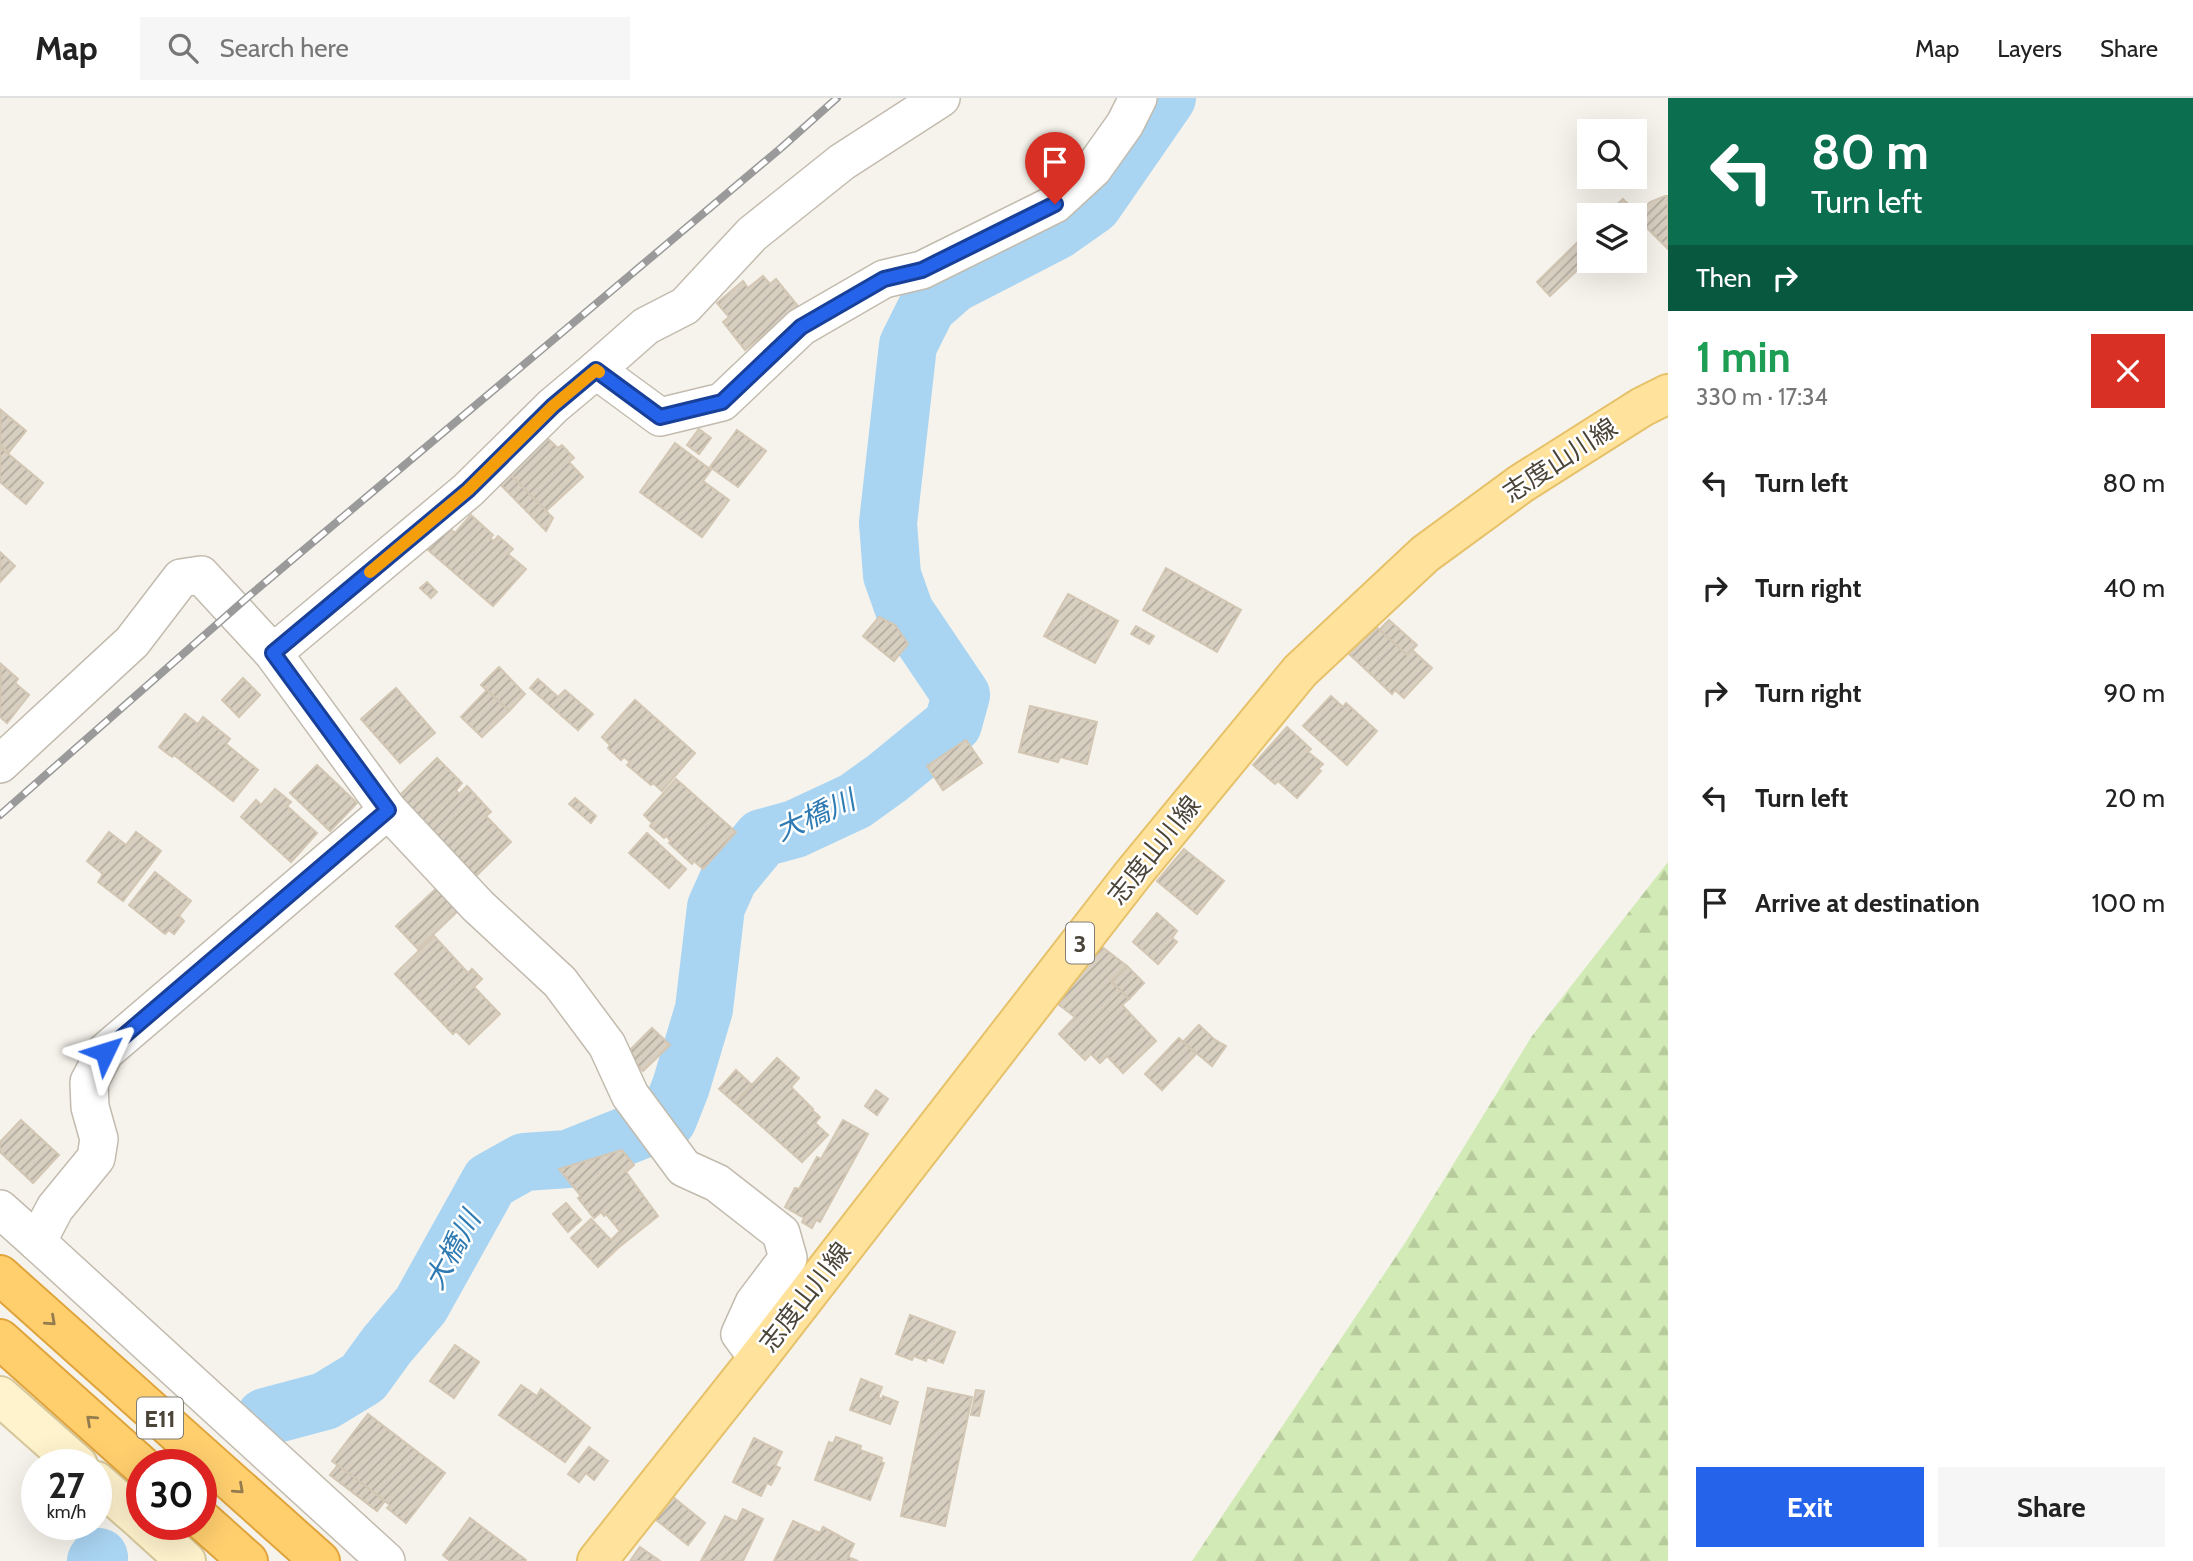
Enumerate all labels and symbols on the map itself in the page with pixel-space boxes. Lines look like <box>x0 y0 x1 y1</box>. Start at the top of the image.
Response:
pin <box>1025 132 1085 204</box>
street label: 志度山川線 <box>1497 411 1623 509</box>
water label: 大橋川 <box>770 781 863 848</box>
street label: 志度山川線 <box>1101 789 1207 911</box>
road number: 3 <box>1066 922 1094 964</box>
position arrow <box>68 1015 142 1089</box>
water label: 大橋川 <box>417 1202 489 1295</box>
street label: 志度山川線 <box>752 1236 858 1358</box>
one-way arrow <box>43 1313 56 1325</box>
road number: E11 <box>137 1398 183 1438</box>
one-way arrow <box>86 1416 99 1429</box>
speed limit sign: 30 <box>126 1449 217 1540</box>
one-way arrow <box>231 1480 244 1493</box>

